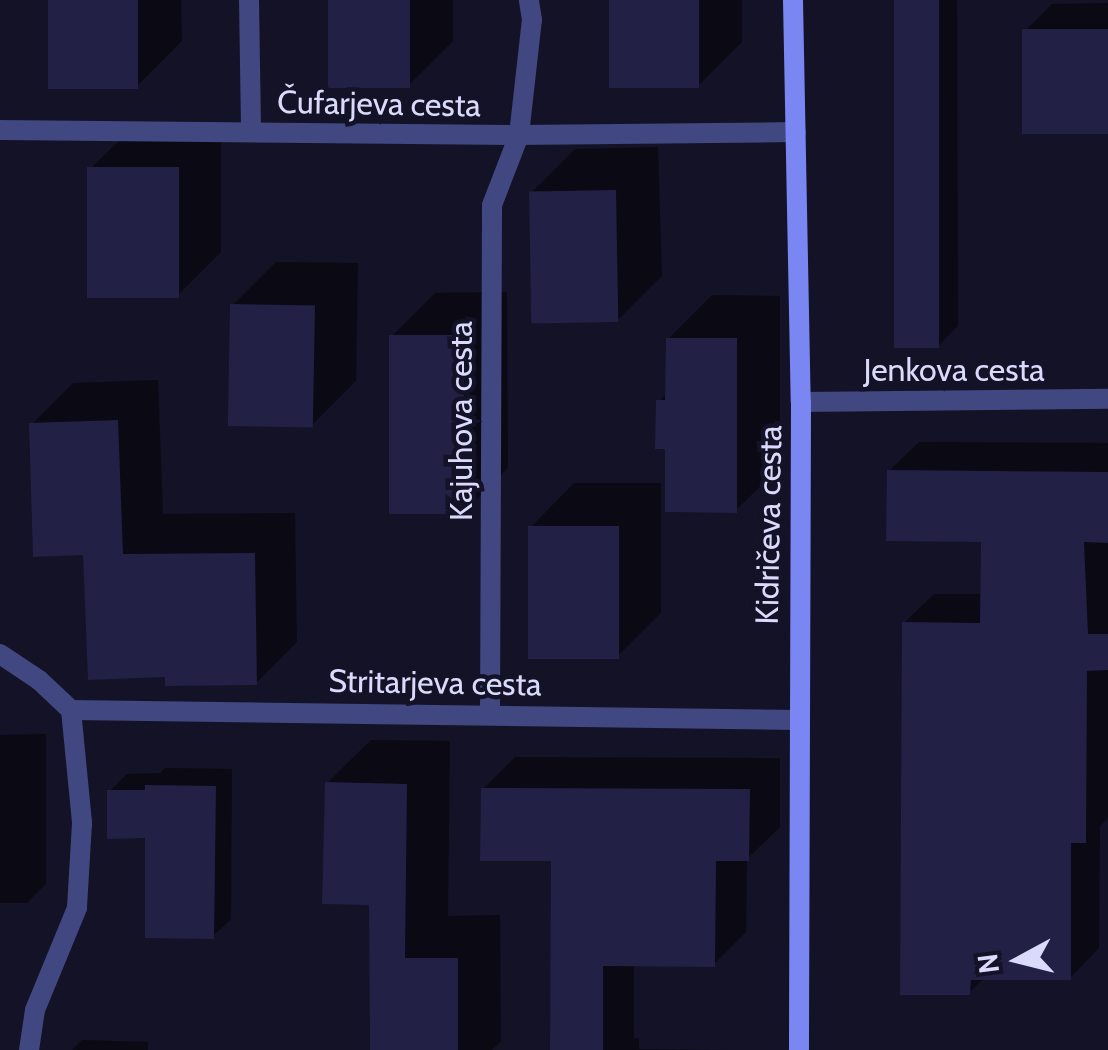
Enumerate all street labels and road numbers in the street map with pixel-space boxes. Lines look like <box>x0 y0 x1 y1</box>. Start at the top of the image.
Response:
street label: Čufarjeva cesta <box>277 83 481 125</box>
street label: Kajuhova cesta <box>442 321 480 521</box>
street label: Jenkova cesta <box>863 351 1045 389</box>
street label: Kidričeva cesta <box>748 425 790 625</box>
street label: Stritarjeva cesta <box>328 662 542 704</box>

